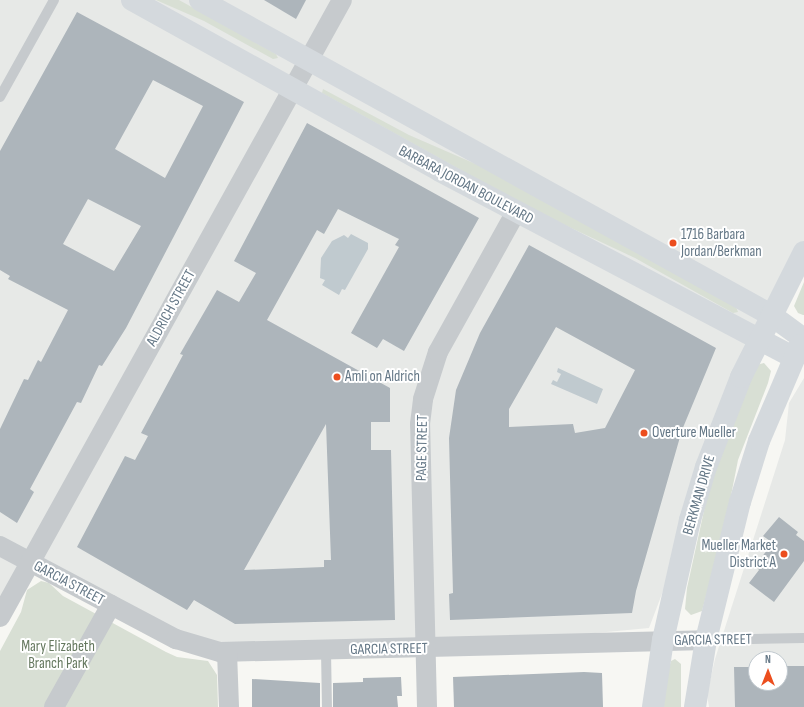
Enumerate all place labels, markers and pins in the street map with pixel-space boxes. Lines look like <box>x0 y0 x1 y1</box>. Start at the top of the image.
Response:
place label: 1716 Barbara Jordan/Berkman <box>681 225 762 260</box>
marker: 1716 Barbara Jordan/Berkman <box>668 238 678 248</box>
place label: Amli on Aldrich <box>345 368 420 386</box>
marker: Amli on Aldrich <box>332 372 342 382</box>
place label: Overture Mueller <box>652 424 736 442</box>
marker: Overture Mueller <box>639 428 649 438</box>
place label: Mueller Market District A <box>701 536 776 571</box>
marker: Mueller Market District A <box>779 549 789 559</box>

